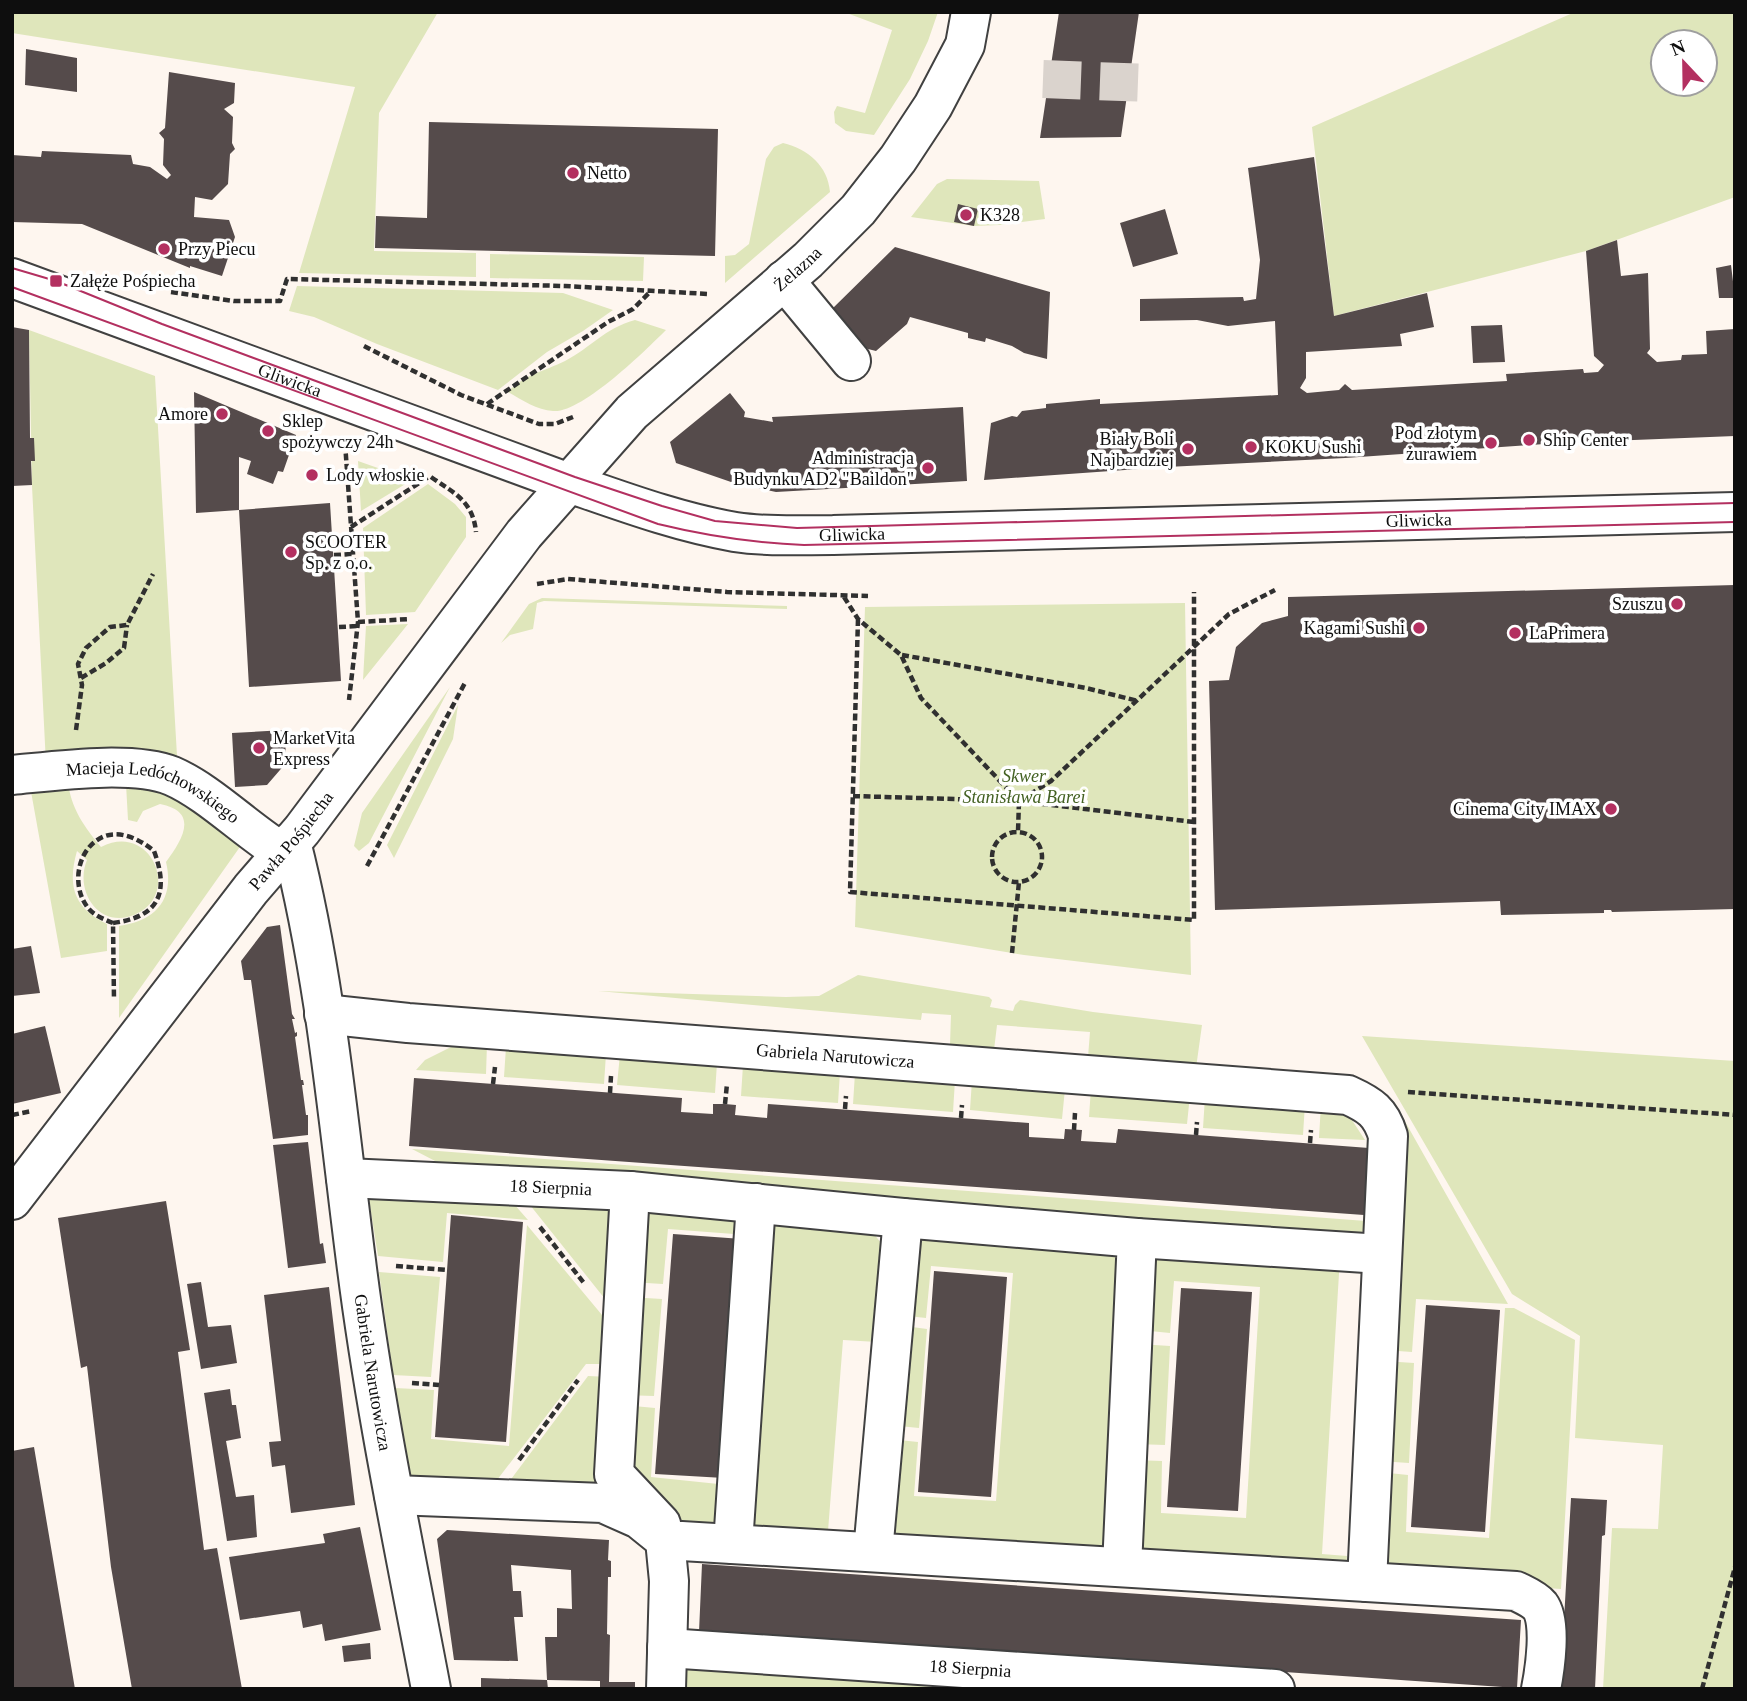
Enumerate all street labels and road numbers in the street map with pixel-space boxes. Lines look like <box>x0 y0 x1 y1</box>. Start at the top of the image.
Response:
street label: Żelazna <box>770 242 826 295</box>
street label: Gliwicka <box>255 359 324 401</box>
street label: Gliwicka <box>1386 509 1452 531</box>
street label: Gliwicka <box>819 524 885 545</box>
street label: Macieja Ledóchowskiego <box>65 758 243 827</box>
street label: Pawła Pośpiecha <box>245 788 337 894</box>
street label: Gabriela Narutowicza <box>755 1040 915 1072</box>
street label: 18 Sierpnia <box>509 1175 592 1199</box>
street label: Gabriela Narutowicza <box>350 1293 395 1452</box>
street label: 18 Sierpnia <box>928 1656 1012 1681</box>

